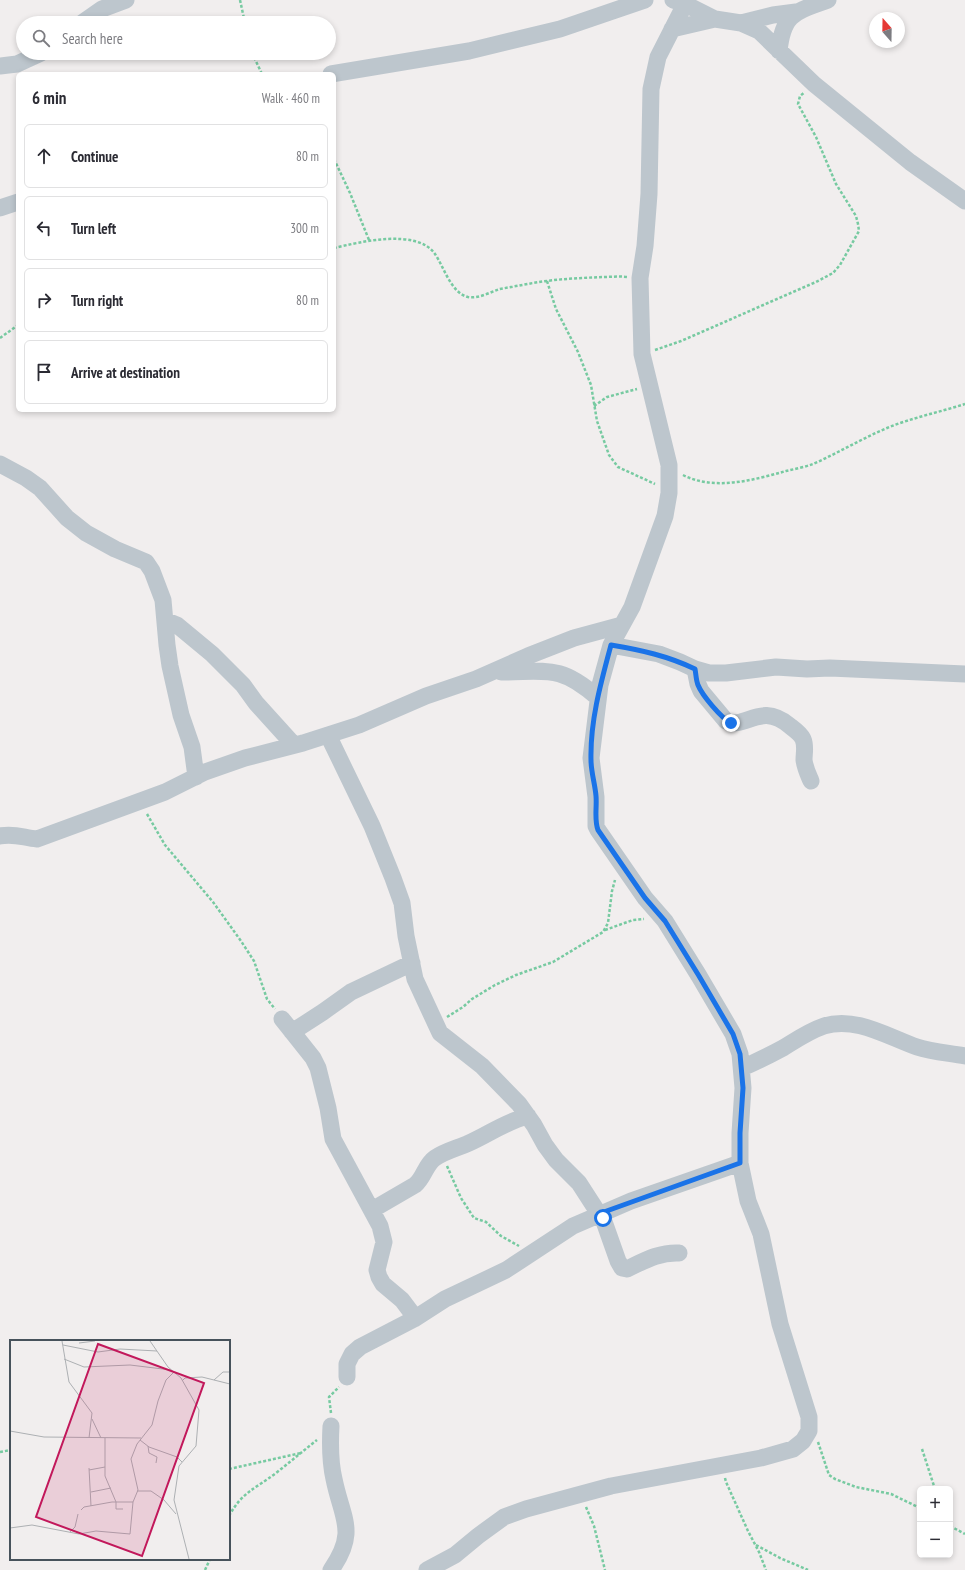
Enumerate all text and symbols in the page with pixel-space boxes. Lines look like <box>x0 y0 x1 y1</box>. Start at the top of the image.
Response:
north arrow <box>869 12 905 48</box>
search box <box>16 16 336 60</box>
icon: search <box>30 27 52 49</box>
text: Search here <box>62 29 123 48</box>
text: 6 min <box>32 87 66 109</box>
text: Walk · 460 m <box>262 90 320 107</box>
icon: ahead <box>33 145 55 167</box>
text: Continue <box>71 147 118 166</box>
text: 80 m <box>296 148 319 165</box>
icon: left <box>33 217 55 239</box>
text: Turn left <box>71 219 116 238</box>
text: 300 m <box>290 220 319 237</box>
icon: right <box>33 289 55 311</box>
text: Turn right <box>71 291 123 310</box>
text: 80 m <box>296 292 319 309</box>
icon: arrive <box>33 361 55 383</box>
text: Arrive at destination <box>71 363 180 382</box>
route end <box>722 714 740 732</box>
route start <box>594 1209 612 1227</box>
inset map <box>10 1340 230 1560</box>
map controls <box>917 1486 953 1558</box>
button: + <box>917 1486 953 1522</box>
button: − <box>917 1522 953 1558</box>

